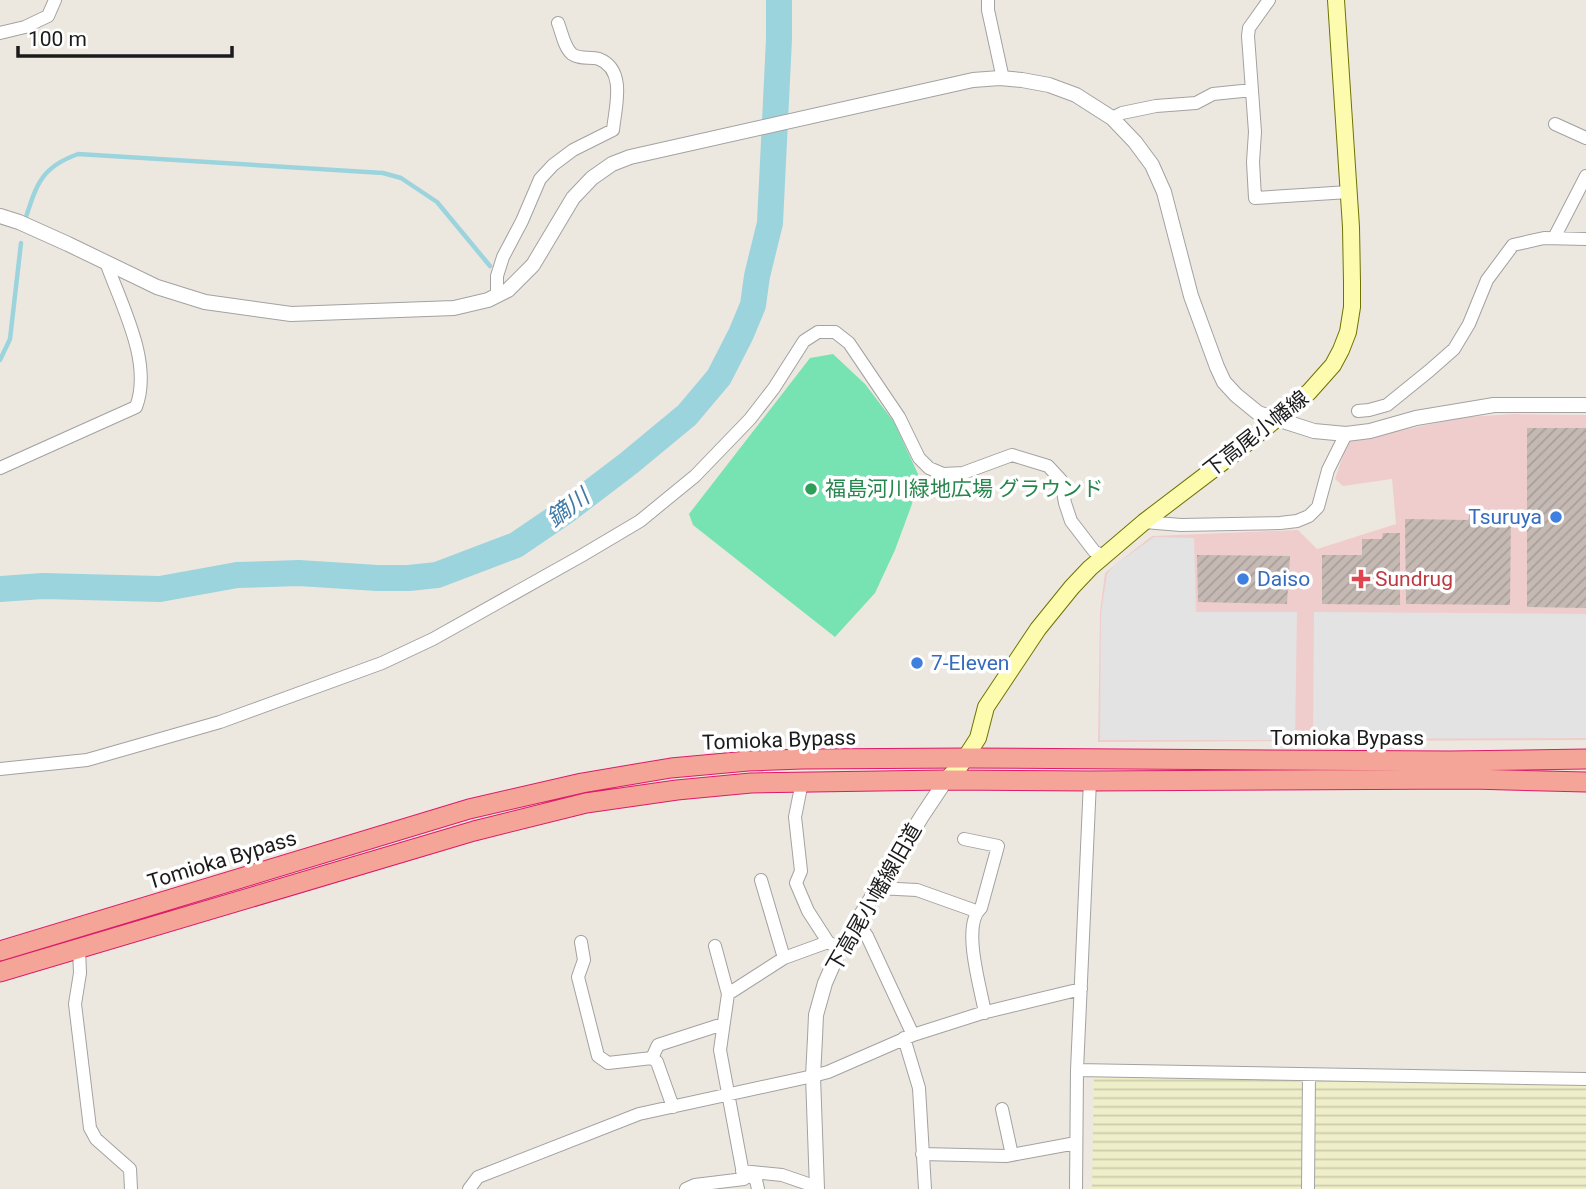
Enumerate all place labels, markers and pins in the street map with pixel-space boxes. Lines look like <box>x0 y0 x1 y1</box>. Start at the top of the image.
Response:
place label: 福島河川緑地広場 グラウンド <box>825 477 1103 501</box>
marker: 福島河川緑地広場 グラウンド <box>803 481 819 497</box>
place label: Tsuruya <box>1468 505 1542 529</box>
marker: Tsuruya <box>1548 509 1564 525</box>
place label: Daiso <box>1257 567 1310 591</box>
place label: Sundrug <box>1375 567 1453 591</box>
marker: Daiso <box>1235 571 1251 587</box>
marker: Sundrug <box>1353 571 1369 587</box>
place label: 7-Eleven <box>931 651 1009 675</box>
marker: 7-Eleven <box>909 655 925 671</box>

